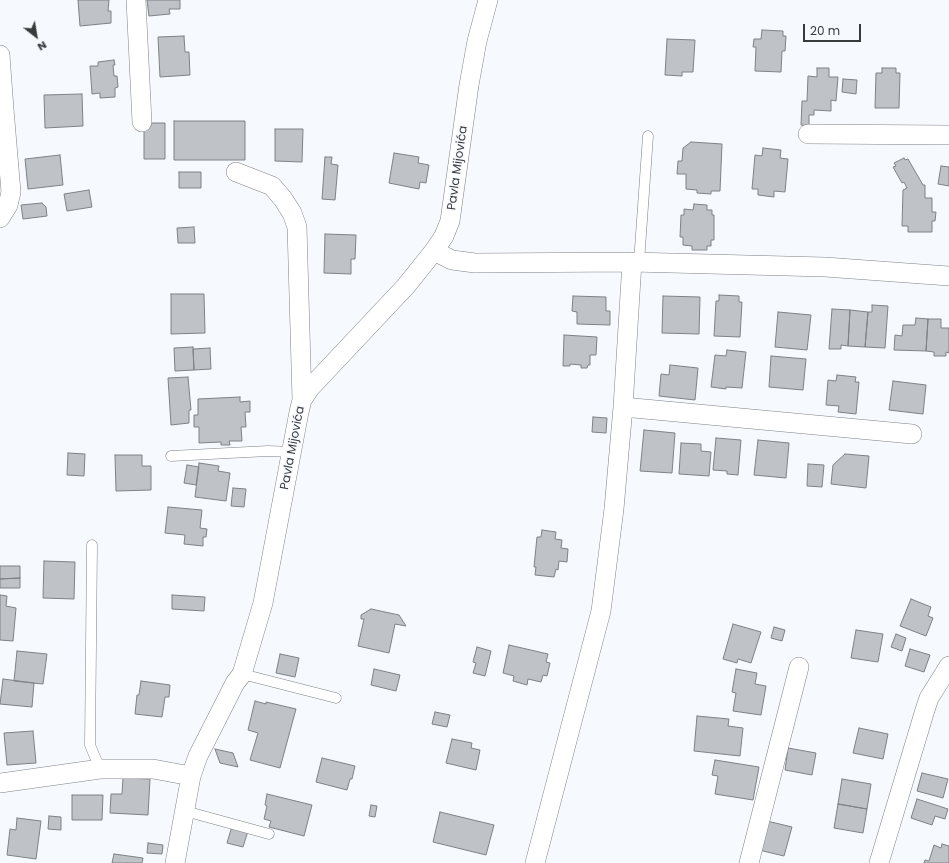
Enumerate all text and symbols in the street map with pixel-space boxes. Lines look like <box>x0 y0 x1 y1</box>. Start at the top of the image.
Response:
north arrow <box>16 16 56 56</box>
scale bar <box>805 16 863 42</box>
text: 20 m <box>810 22 840 39</box>
text: N <box>35 37 50 55</box>
street label: Pavla Mijovića <box>445 125 471 211</box>
street label: Pavla Mijovića <box>278 405 308 491</box>

